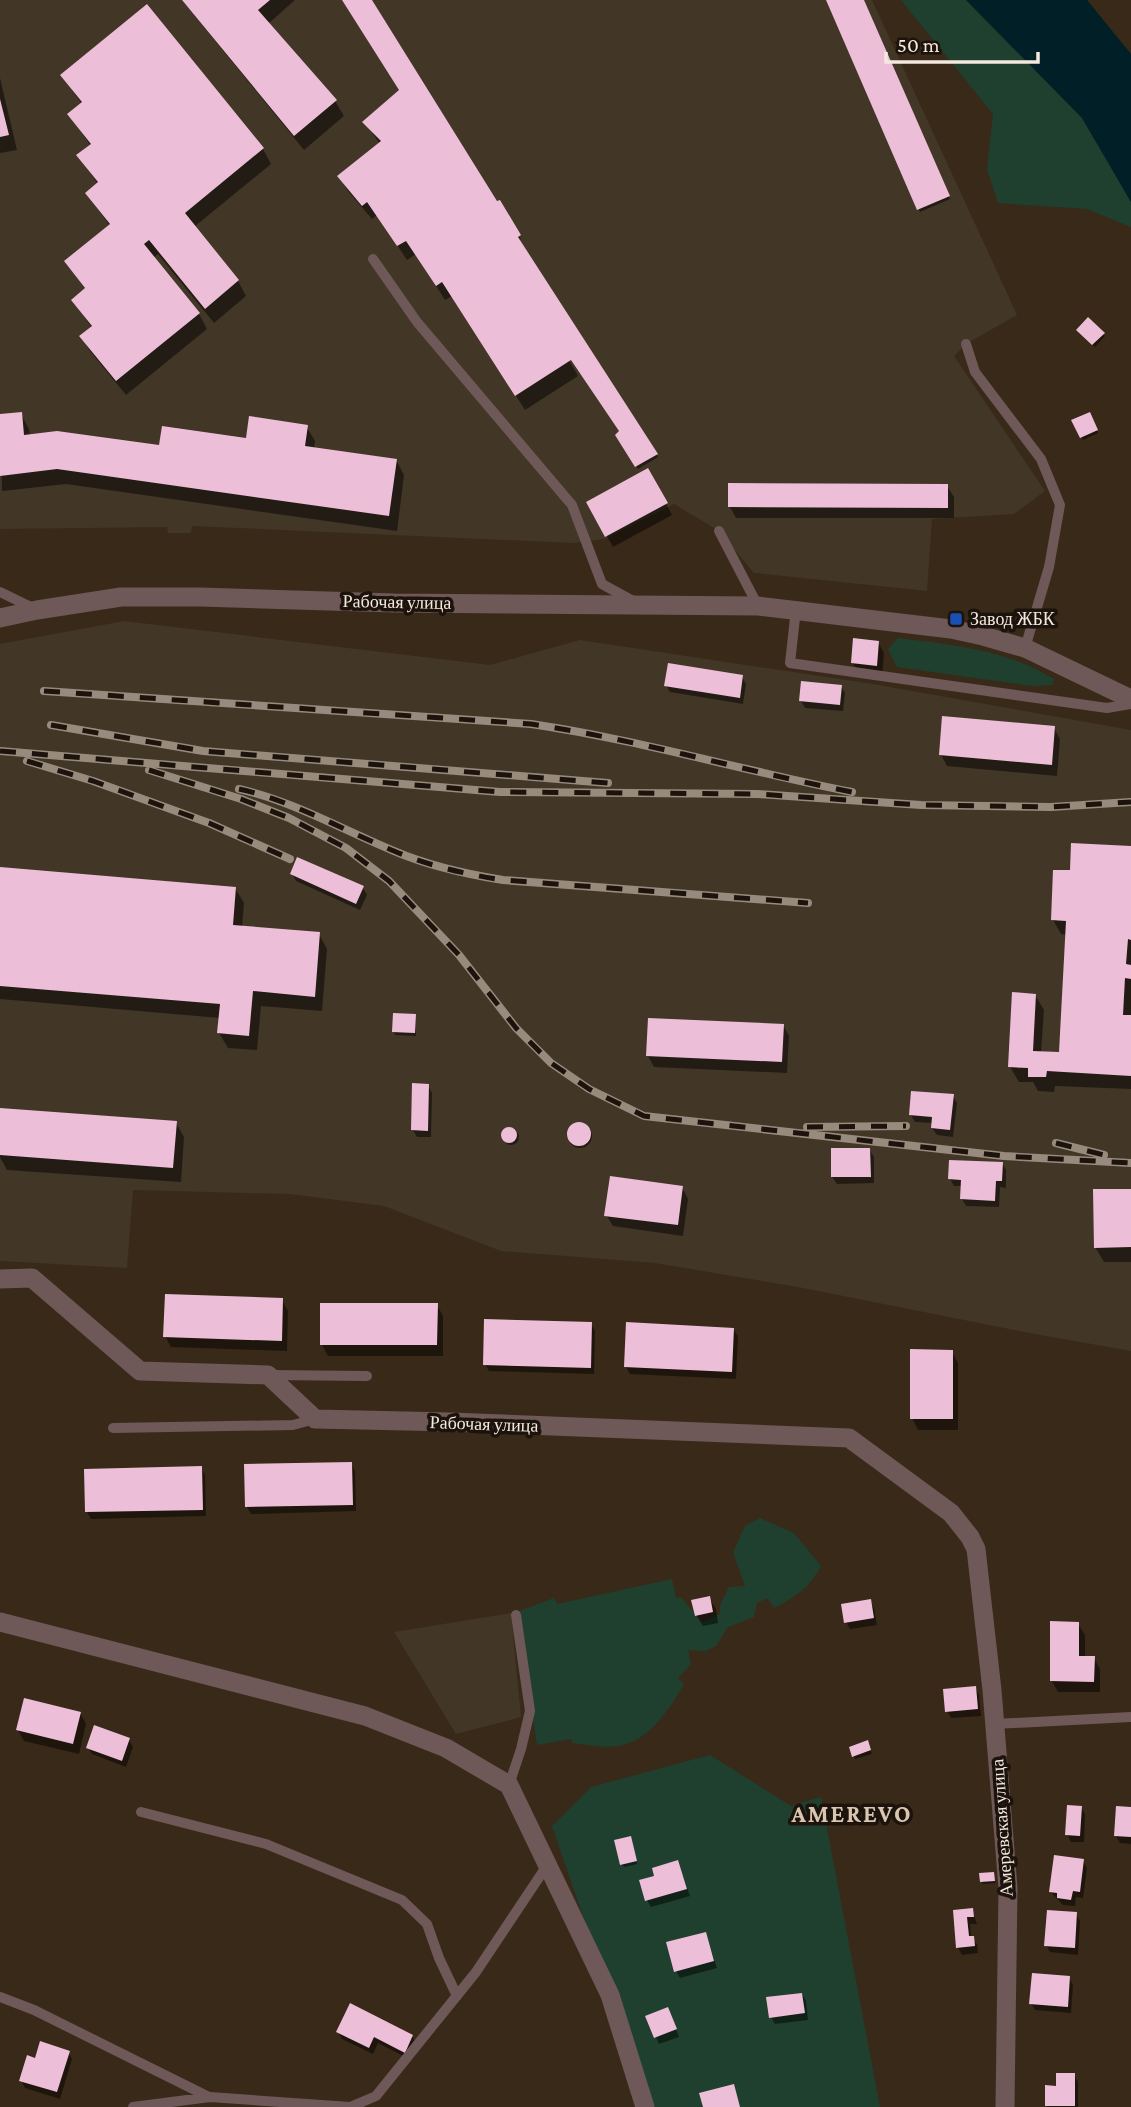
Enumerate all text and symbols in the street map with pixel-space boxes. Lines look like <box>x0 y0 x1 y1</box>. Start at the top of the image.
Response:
scale bar <box>886 21 1038 65</box>
text: 50 m <box>897 33 940 57</box>
street label: Рабочая улица <box>342 591 452 613</box>
place label: Завод ЖБК <box>970 609 1056 629</box>
marker: Завод ЖБК <box>948 611 964 627</box>
street label: Рабочая улица <box>429 1412 539 1436</box>
street label: Амеревская улица <box>987 1758 1017 1898</box>
district label: AMEREVO <box>790 1800 913 1827</box>

